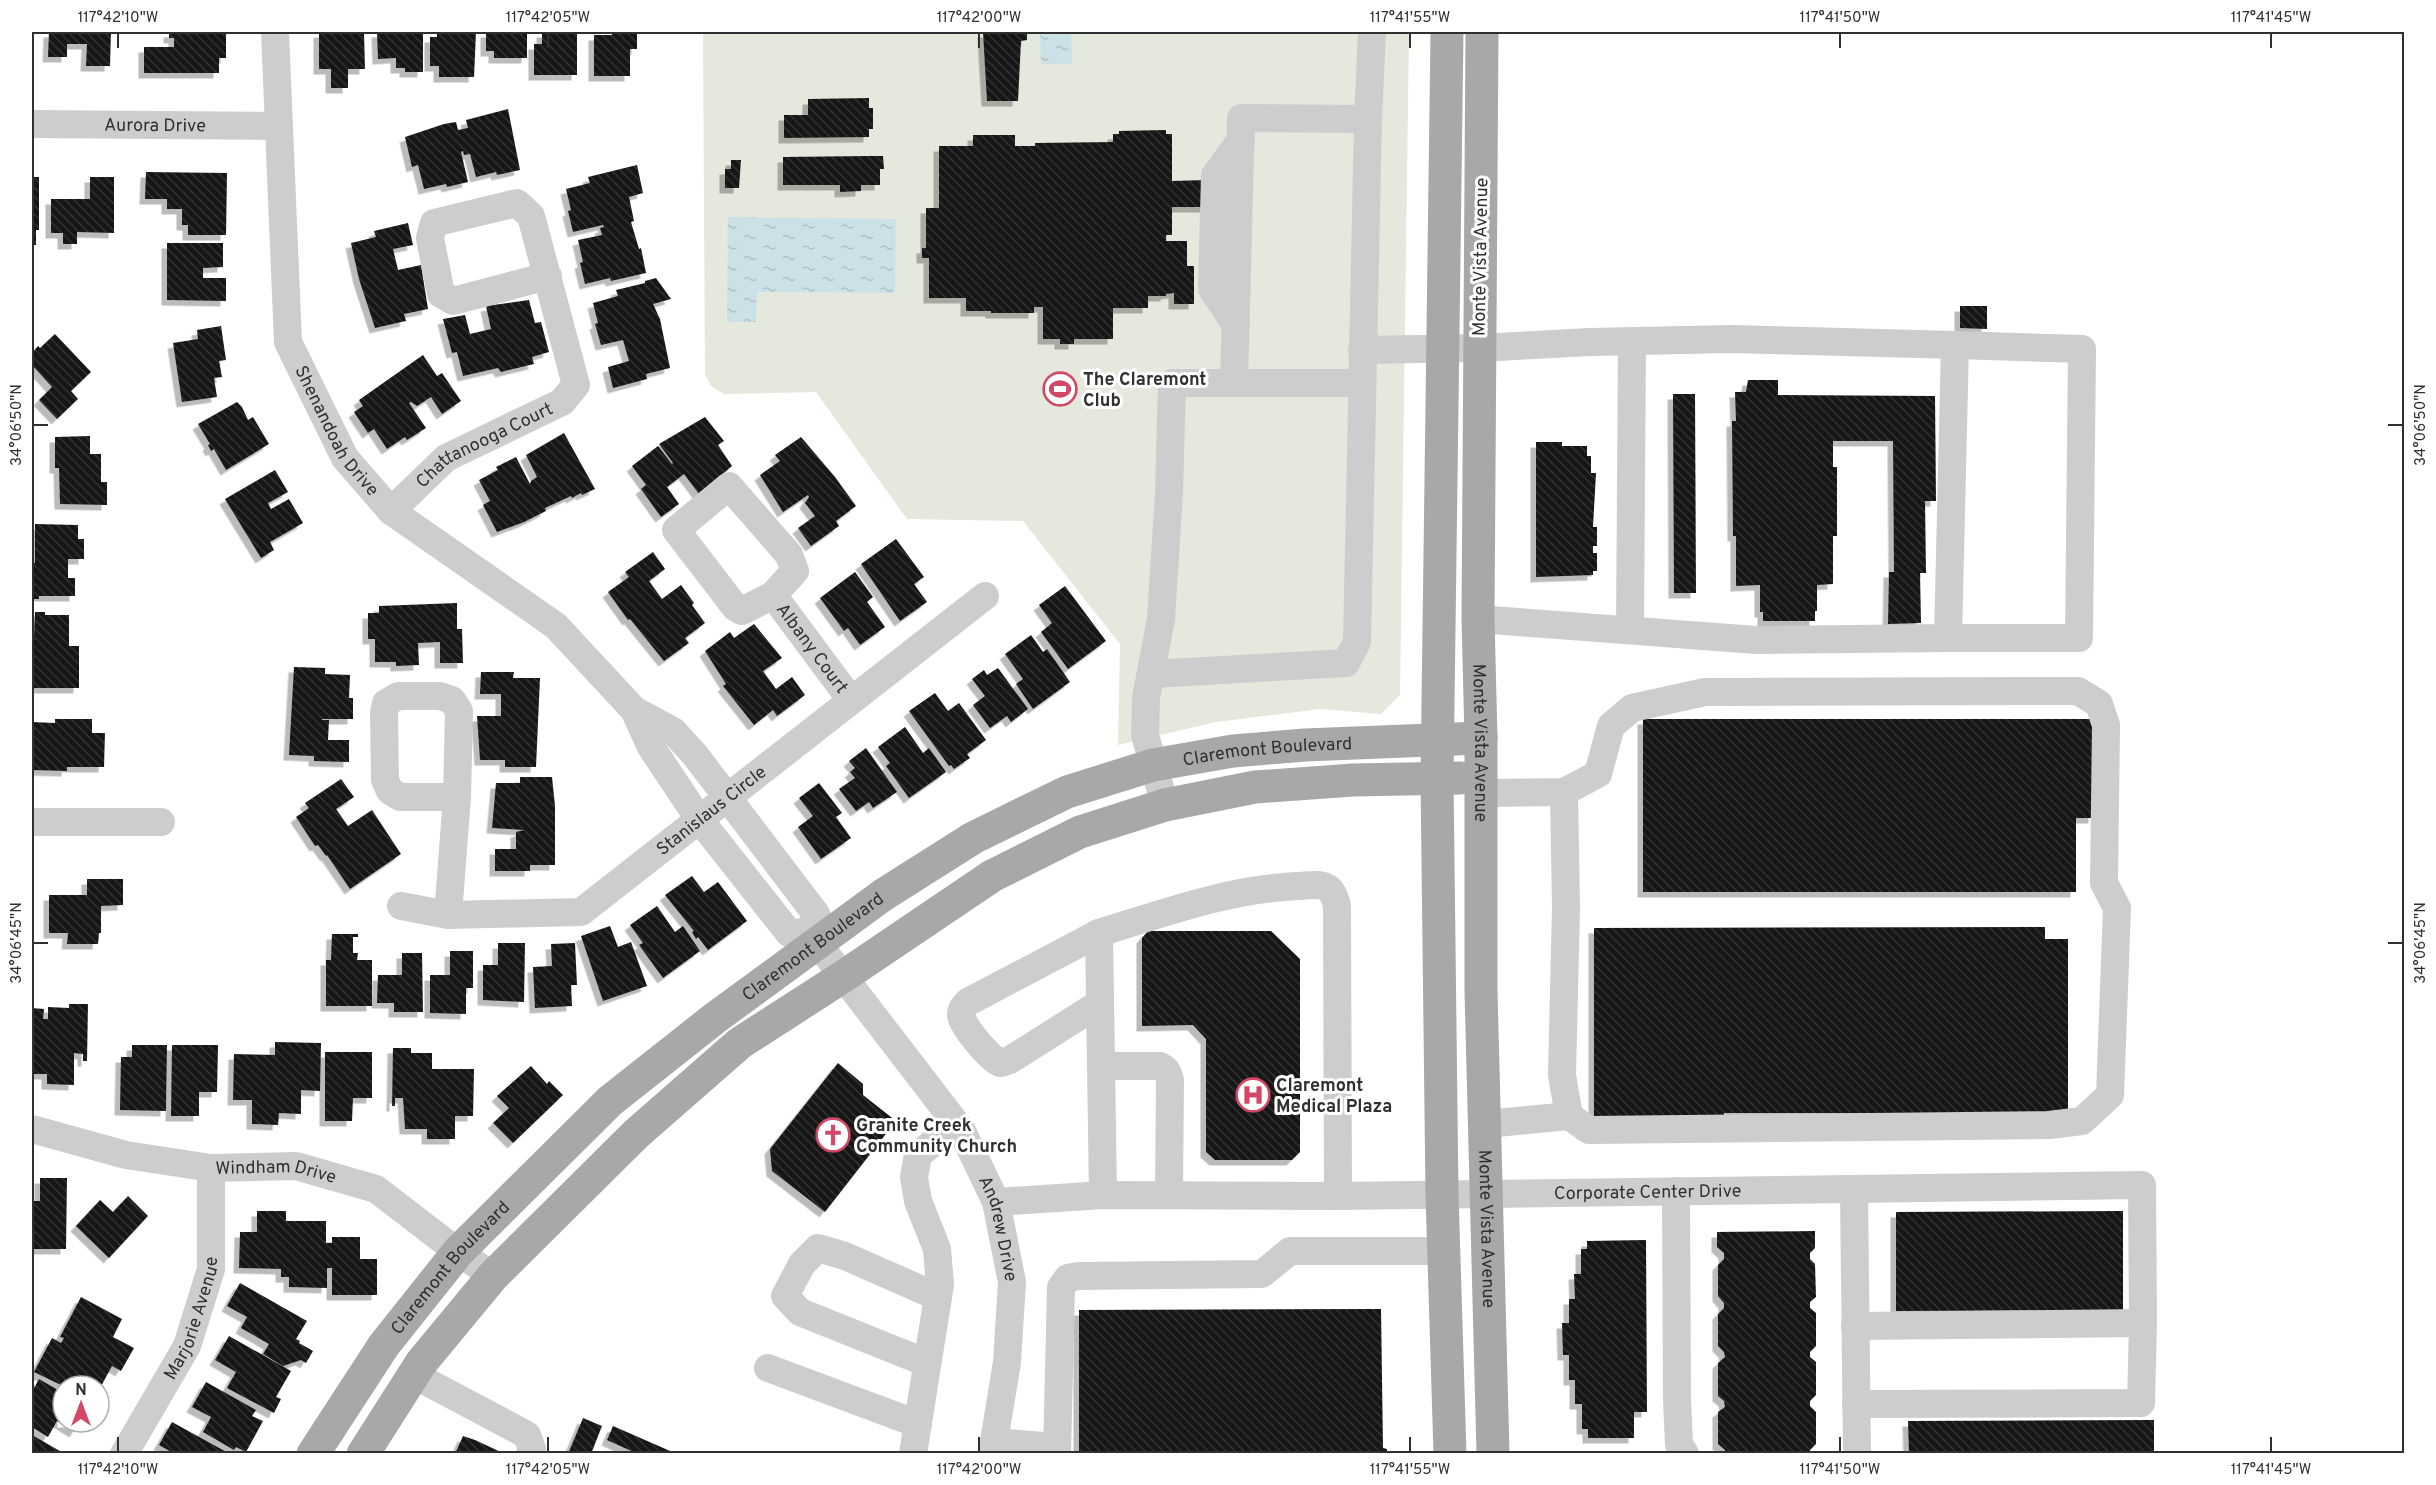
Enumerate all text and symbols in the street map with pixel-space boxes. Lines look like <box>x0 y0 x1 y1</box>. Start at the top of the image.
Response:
text: 117°42'10"W <box>78 9 158 28</box>
text: 117°42'05"W <box>506 9 590 28</box>
text: 117°42'00"W <box>937 9 1021 28</box>
text: 117°41'55"W <box>1370 9 1450 28</box>
text: 117°41'50"W <box>1800 9 1880 28</box>
text: 117°41'45"W <box>2231 9 2311 28</box>
street label: Aurora Drive <box>104 115 206 138</box>
street label: Monte Vista Avenue <box>1469 178 1494 336</box>
street label: Shenandoah Drive <box>288 362 383 502</box>
place label: The Claremont Club <box>1083 369 1206 413</box>
sports icon: The Claremont Club <box>1042 371 1078 407</box>
text: 34°06'50"N <box>8 384 27 466</box>
text: 34°06'50"N <box>2412 384 2431 466</box>
street label: Chattanooga Court <box>412 398 557 494</box>
street label: Albany Court <box>770 599 852 699</box>
street label: Monte Vista Avenue <box>1466 663 1491 822</box>
street label: Claremont Boulevard <box>1181 733 1353 773</box>
street label: Stanislaus Circle <box>652 761 772 862</box>
street label: Claremont Boulevard <box>738 888 889 1007</box>
text: 34°06'45"N <box>8 902 27 984</box>
text: 34°06'45"N <box>2412 902 2431 984</box>
place label: Claremont Medical Plaza <box>1276 1075 1392 1119</box>
hospital icon: Claremont Medical Plaza <box>1235 1077 1271 1113</box>
place label: Granite Creek Community Church <box>856 1115 1017 1159</box>
church icon: Granite Creek Community Church <box>815 1117 851 1153</box>
street label: Monte Vista Avenue <box>1472 1149 1499 1308</box>
street label: Windham Drive <box>215 1156 339 1190</box>
street label: Andrew Drive <box>972 1172 1022 1284</box>
street label: Corporate Center Drive <box>1554 1180 1742 1206</box>
street label: Claremont Boulevard <box>387 1197 516 1340</box>
street label: Marjorie Avenue <box>160 1257 224 1385</box>
north arrow <box>51 1374 111 1434</box>
text: N <box>75 1381 87 1401</box>
text: 117°42'10"W <box>78 1461 158 1480</box>
text: 117°42'05"W <box>506 1461 590 1480</box>
text: 117°42'00"W <box>937 1461 1021 1480</box>
text: 117°41'55"W <box>1370 1461 1450 1480</box>
text: 117°41'50"W <box>1800 1461 1880 1480</box>
text: 117°41'45"W <box>2231 1461 2311 1480</box>

